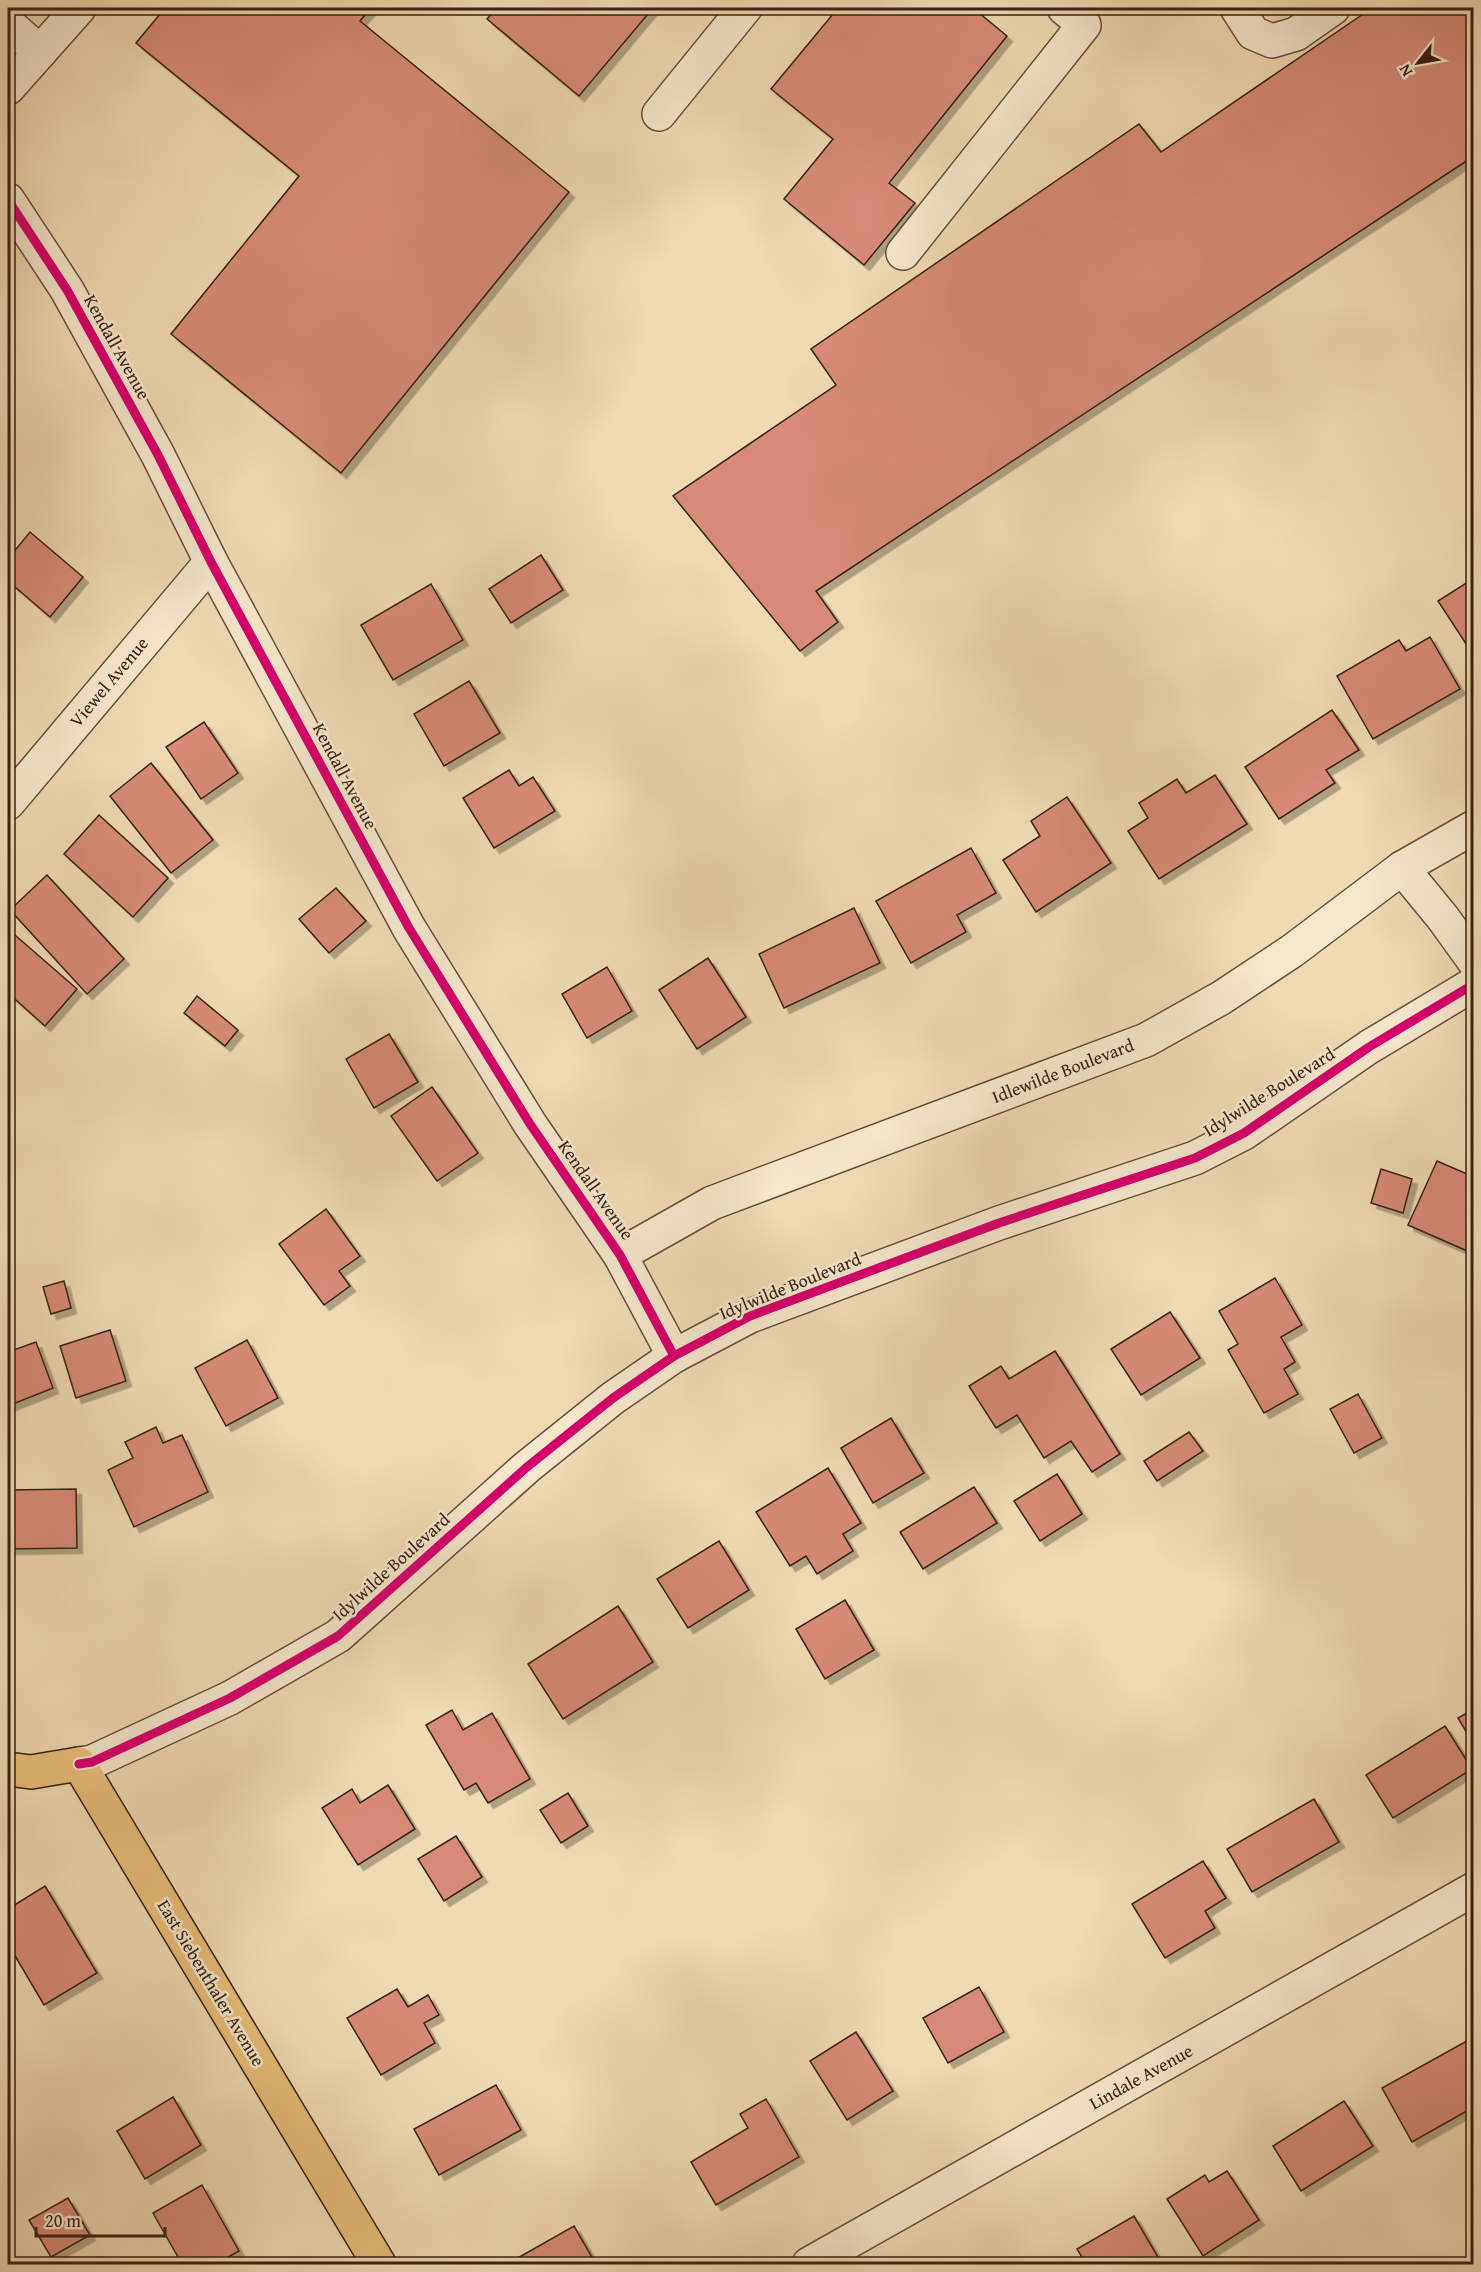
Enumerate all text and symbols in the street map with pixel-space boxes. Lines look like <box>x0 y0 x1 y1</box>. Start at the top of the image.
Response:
north arrow <box>1388 33 1448 93</box>
text: N <box>1392 60 1418 81</box>
street label: Kendall Avenue <box>77 289 158 404</box>
street label: Viewel Avenue <box>63 631 154 733</box>
street label: Kendall Avenue <box>306 718 385 834</box>
street label: Idlewilde Boulevard <box>988 1031 1138 1110</box>
street label: Idylwilde Boulevard <box>1198 1040 1340 1143</box>
street label: Kendall Avenue <box>552 1134 641 1245</box>
street label: Idylwilde Boulevard <box>715 1245 865 1326</box>
street label: Idylwilde Boulevard <box>326 1506 456 1627</box>
street label: East Siebenthaler Avenue <box>151 1894 272 2071</box>
street label: Lindale Avenue <box>1084 2037 1198 2116</box>
scale bar <box>36 2200 165 2238</box>
text: 20 m <box>45 2207 81 2234</box>

